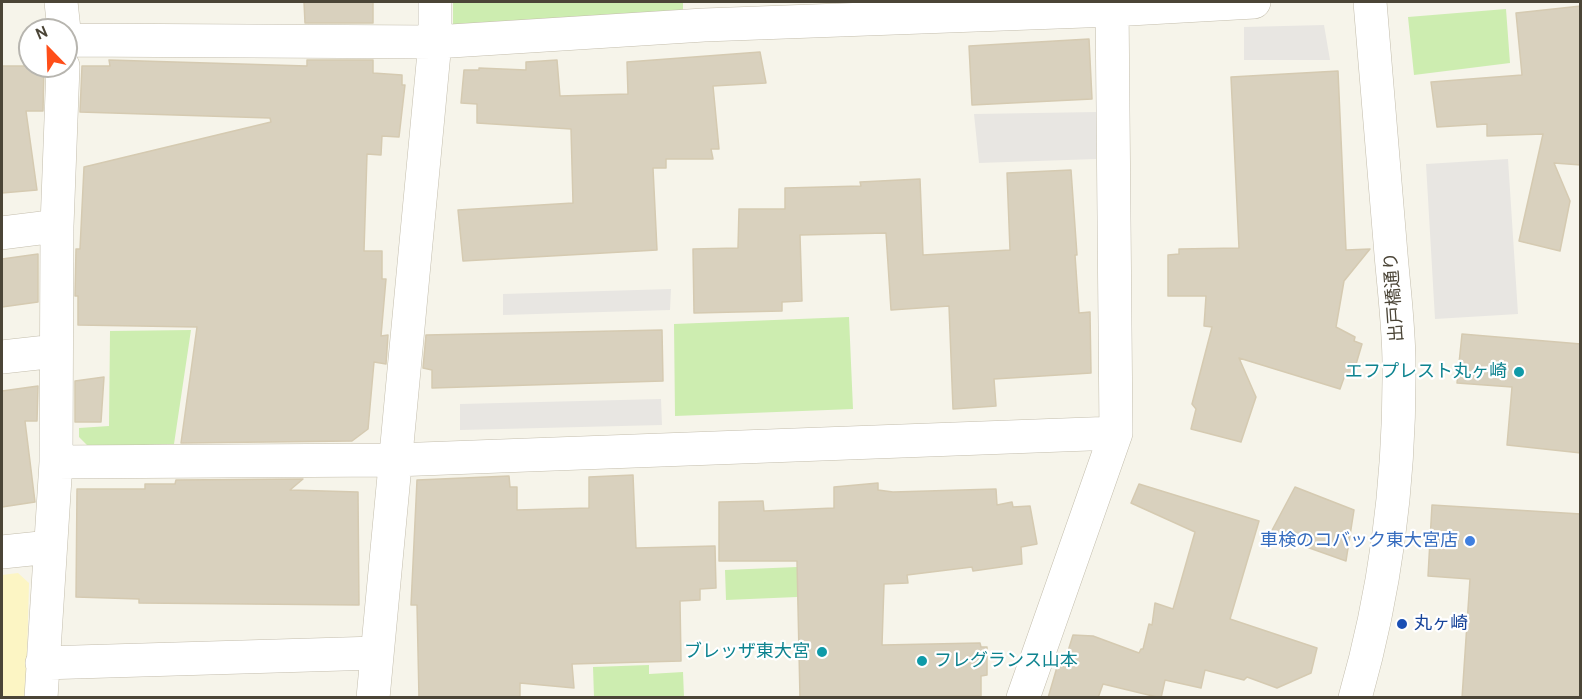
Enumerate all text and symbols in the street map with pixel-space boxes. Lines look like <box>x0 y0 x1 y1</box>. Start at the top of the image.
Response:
north arrow <box>18 18 78 78</box>
text: N <box>33 22 50 44</box>
street label: 出戸橋通り <box>1380 251 1408 343</box>
place label: エフプレスト丸ヶ崎 <box>1345 361 1507 383</box>
marker: エフプレスト丸ヶ崎 <box>1512 365 1526 379</box>
place label: 車検のコバック東大宮店 <box>1260 530 1458 552</box>
marker: 車検のコバック東大宮店 <box>1463 534 1477 548</box>
place label: 丸ヶ崎 <box>1414 613 1468 635</box>
marker: 丸ヶ崎 <box>1395 617 1409 631</box>
place label: ブレッザ東大宮 <box>684 641 810 663</box>
marker: ブレッザ東大宮 <box>815 645 829 659</box>
place label: フレグランス山本 <box>934 650 1078 672</box>
marker: フレグランス山本 <box>915 654 929 668</box>

